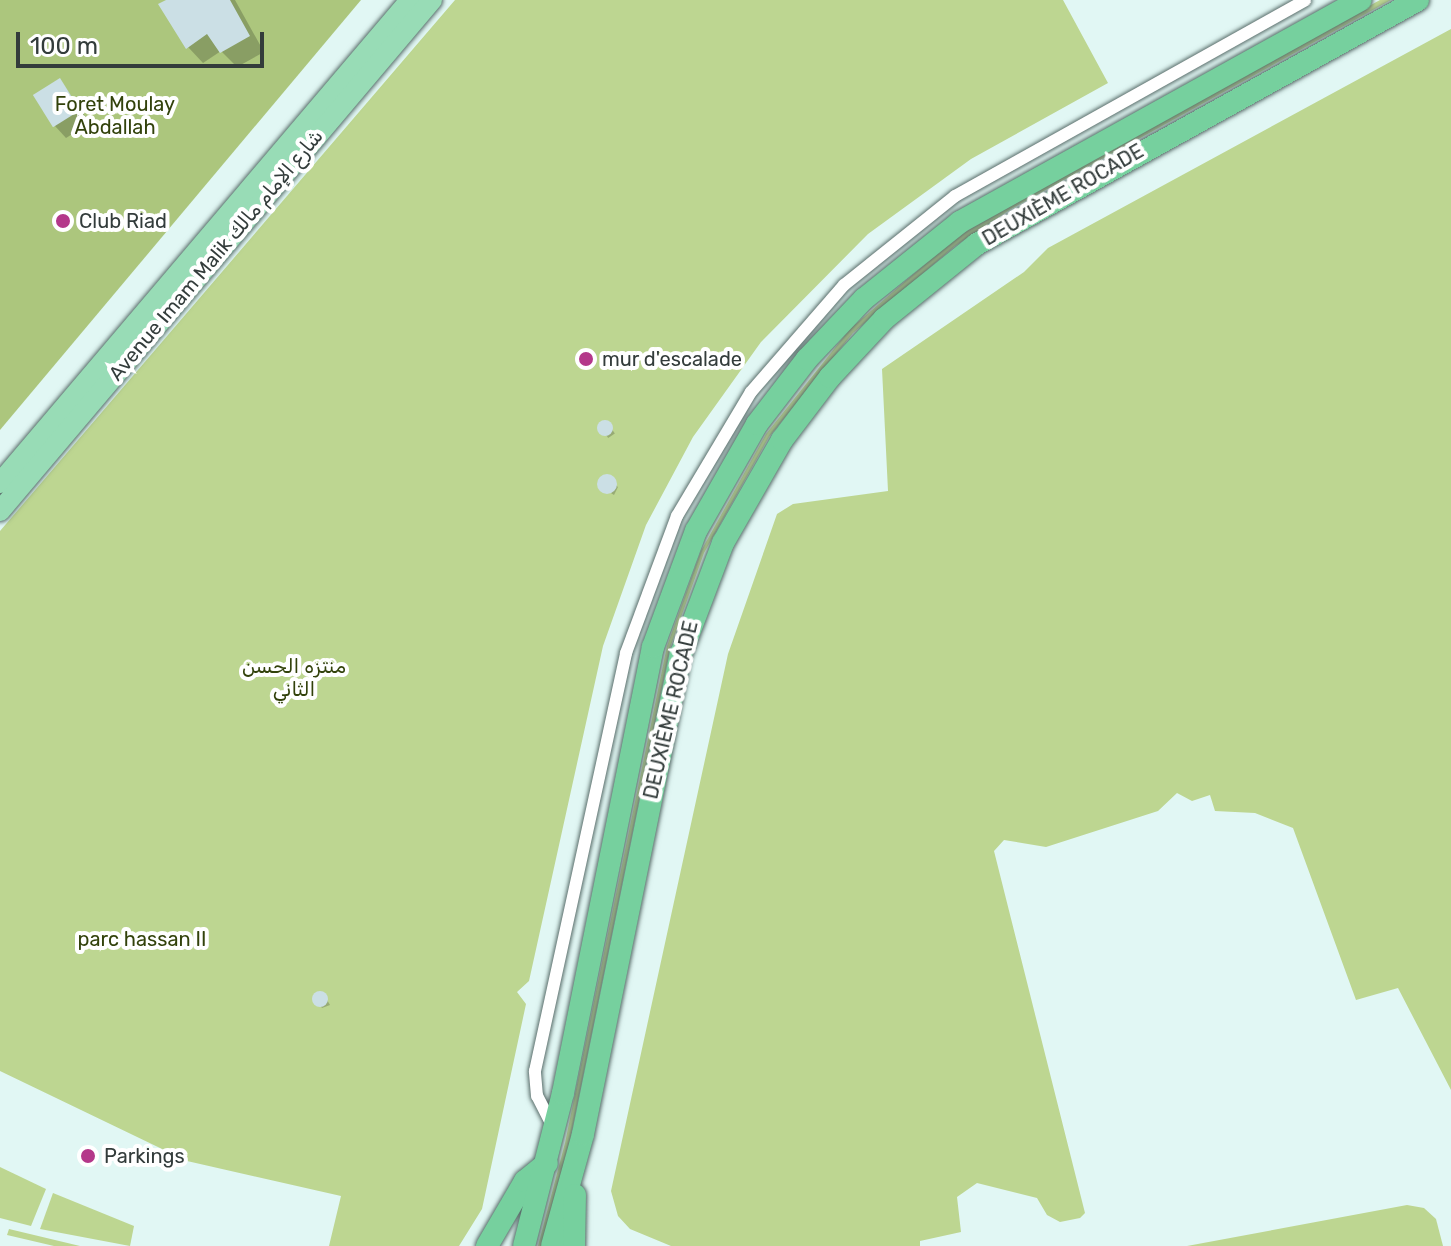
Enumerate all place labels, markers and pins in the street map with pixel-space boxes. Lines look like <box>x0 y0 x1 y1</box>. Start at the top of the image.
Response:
place label: Club Riad <box>79 209 167 233</box>
marker: Club Riad <box>54 212 72 230</box>
place label: mur d'escalade <box>602 347 742 371</box>
marker: mur d'escalade <box>577 350 595 368</box>
place label: Parkings <box>104 1144 185 1168</box>
marker: Parkings <box>79 1147 97 1165</box>

